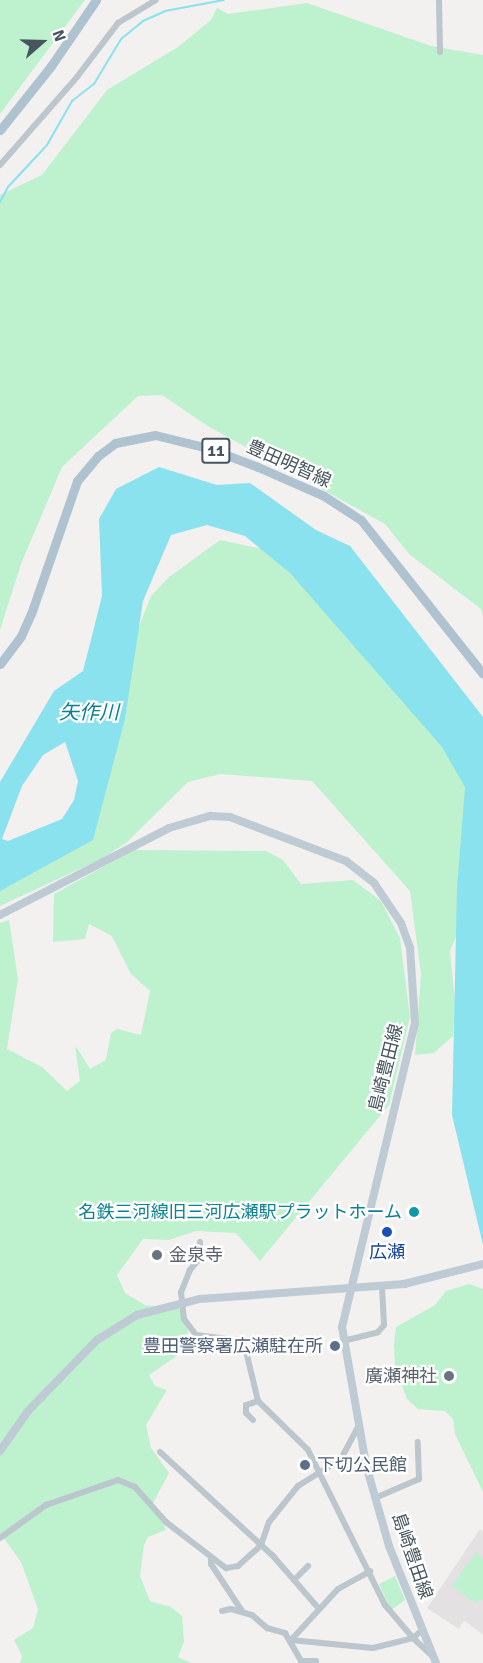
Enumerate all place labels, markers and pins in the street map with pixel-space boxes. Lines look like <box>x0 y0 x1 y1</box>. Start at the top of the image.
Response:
place label: 名鉄三河線旧三河広瀬駅プラットホーム <box>78 1201 402 1223</box>
marker: 名鉄三河線旧三河広瀬駅プラットホーム <box>407 1205 421 1219</box>
marker: 広瀬 <box>380 1225 394 1239</box>
place label: 広瀬 <box>369 1241 405 1263</box>
place label: 金泉寺 <box>169 1244 223 1266</box>
marker: 金泉寺 <box>150 1248 164 1262</box>
place label: 豊田警察署広瀬駐在所 <box>143 1335 323 1357</box>
marker: 豊田警察署広瀬駐在所 <box>328 1339 342 1353</box>
place label: 廣瀬神社 <box>365 1365 437 1387</box>
marker: 廣瀬神社 <box>442 1369 456 1383</box>
place label: 下切公民館 <box>317 1454 407 1476</box>
marker: 下切公民館 <box>298 1458 312 1472</box>

